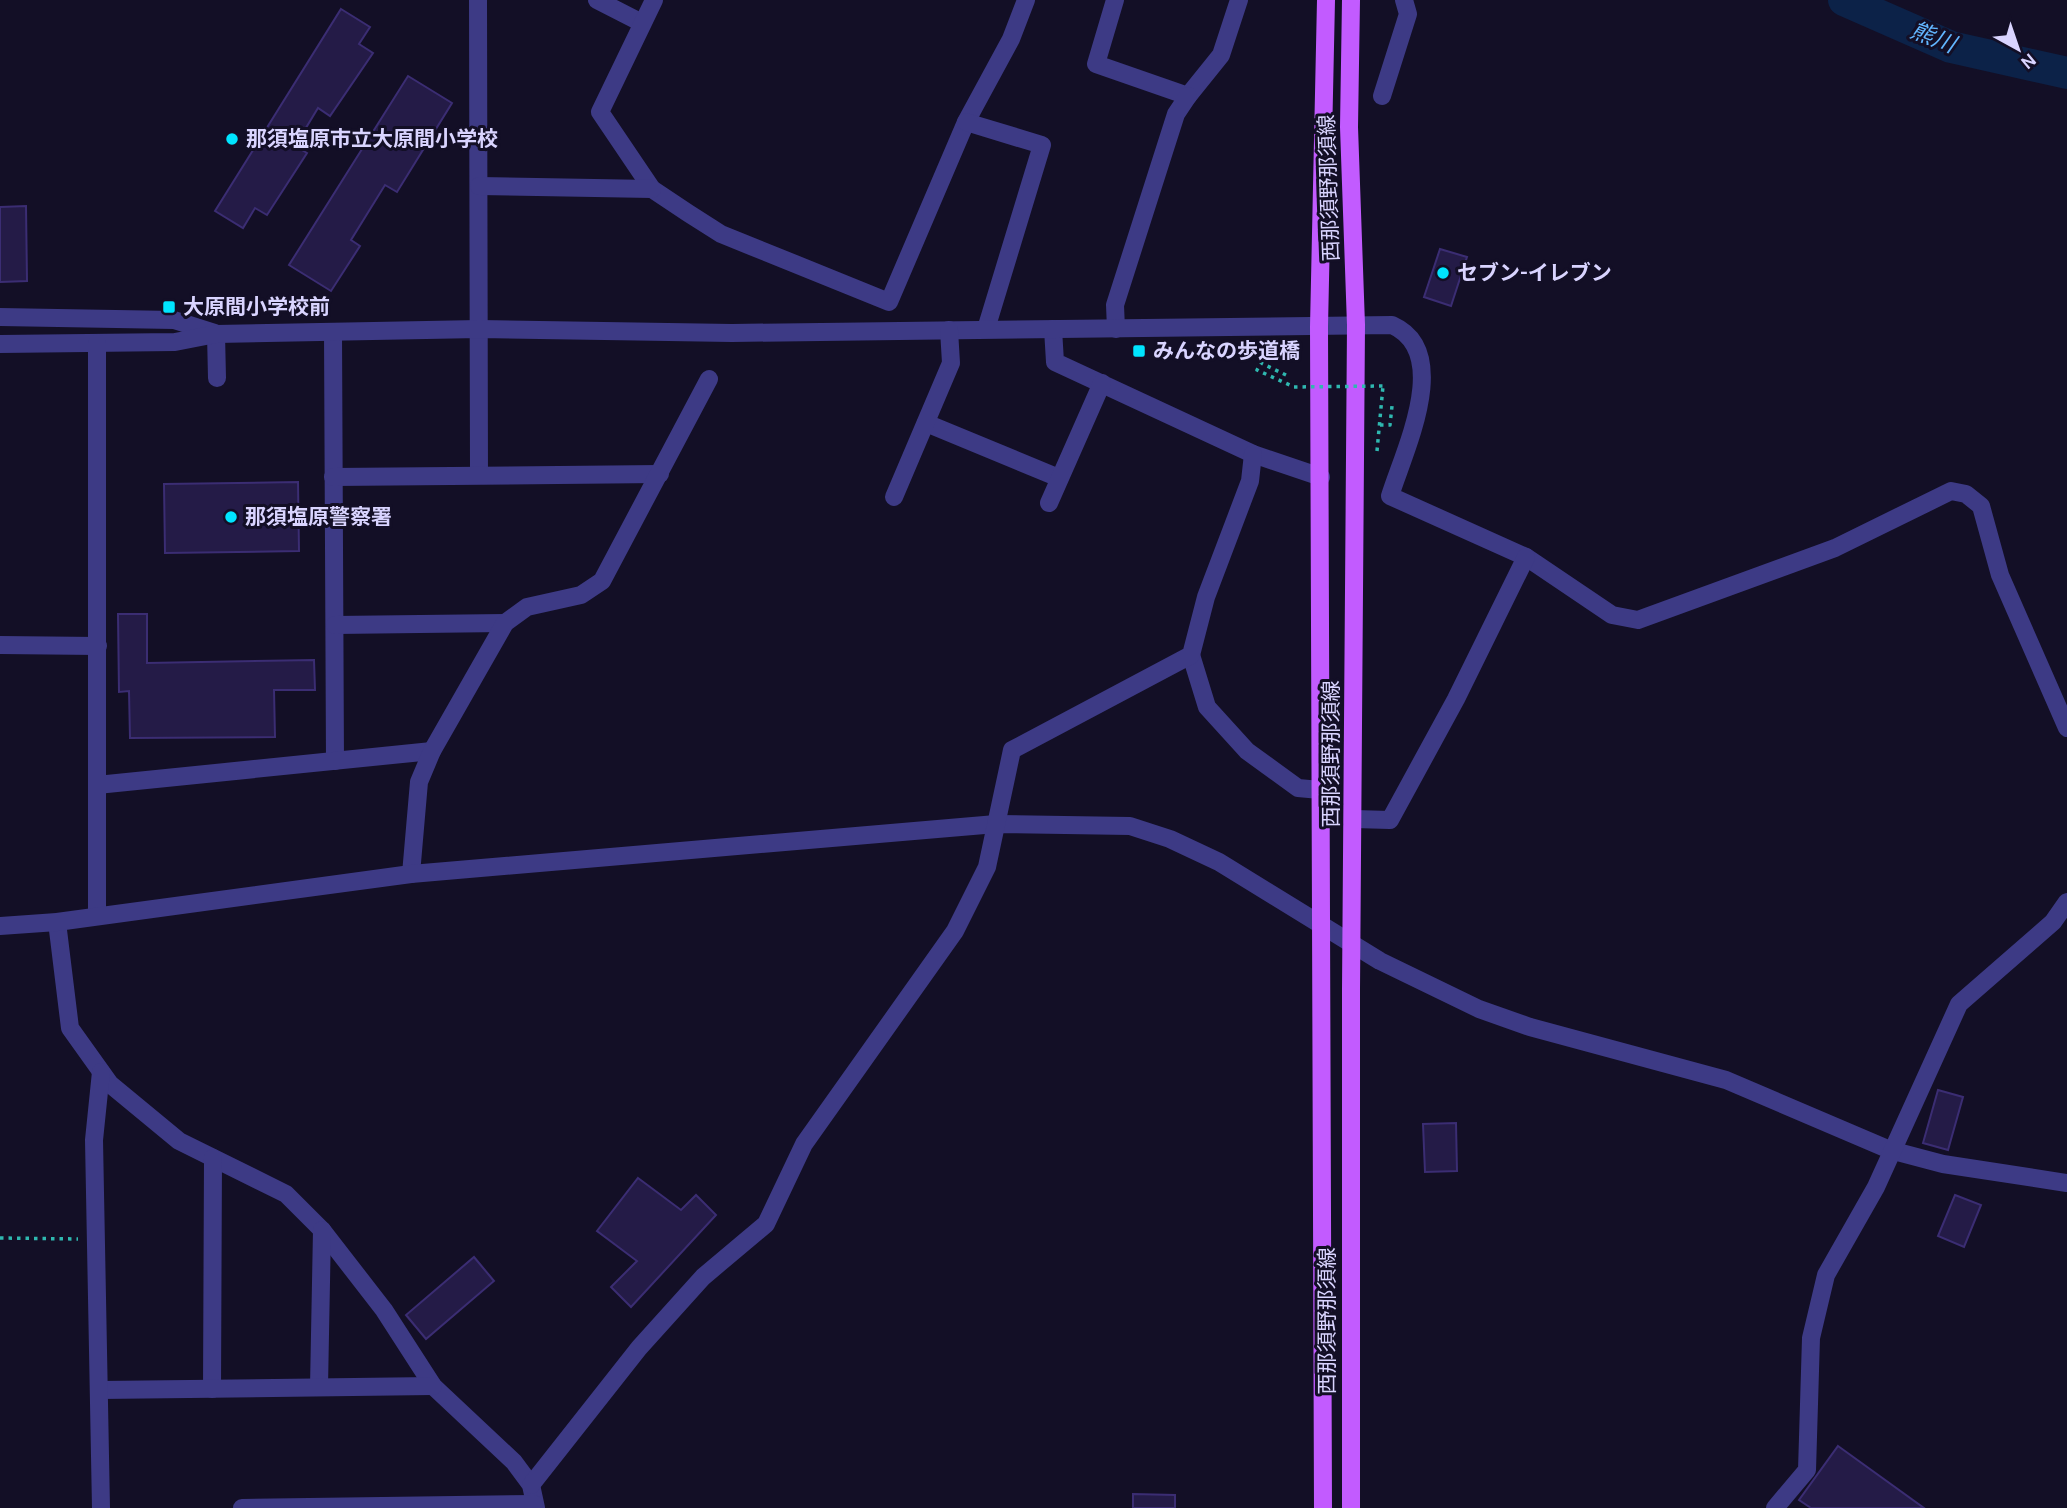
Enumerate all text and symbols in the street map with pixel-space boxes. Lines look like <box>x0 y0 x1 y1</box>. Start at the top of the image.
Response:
north arrow <box>1983 14 2053 84</box>
water label: 熊川 <box>1907 17 1962 59</box>
text: N <box>2016 48 2041 74</box>
street label: 西那須野那須線 <box>1314 114 1344 262</box>
place label: 那須塩原市立大原間小学校 <box>246 127 498 151</box>
marker: 那須塩原市立大原間小学校 <box>224 131 240 147</box>
place label: セブン-イレブン <box>1457 261 1612 285</box>
marker: セブン-イレブン <box>1435 265 1451 281</box>
place label: 大原間小学校前 <box>183 295 330 319</box>
marker: 大原間小学校前 <box>161 299 177 315</box>
place label: みんなの歩道橋 <box>1153 339 1300 363</box>
marker: みんなの歩道橋 <box>1131 343 1147 359</box>
place label: 那須塩原警察署 <box>245 505 392 529</box>
marker: 那須塩原警察署 <box>223 509 239 525</box>
street label: 西那須野那須線 <box>1319 681 1343 828</box>
street label: 西那須野那須線 <box>1315 1248 1339 1395</box>

